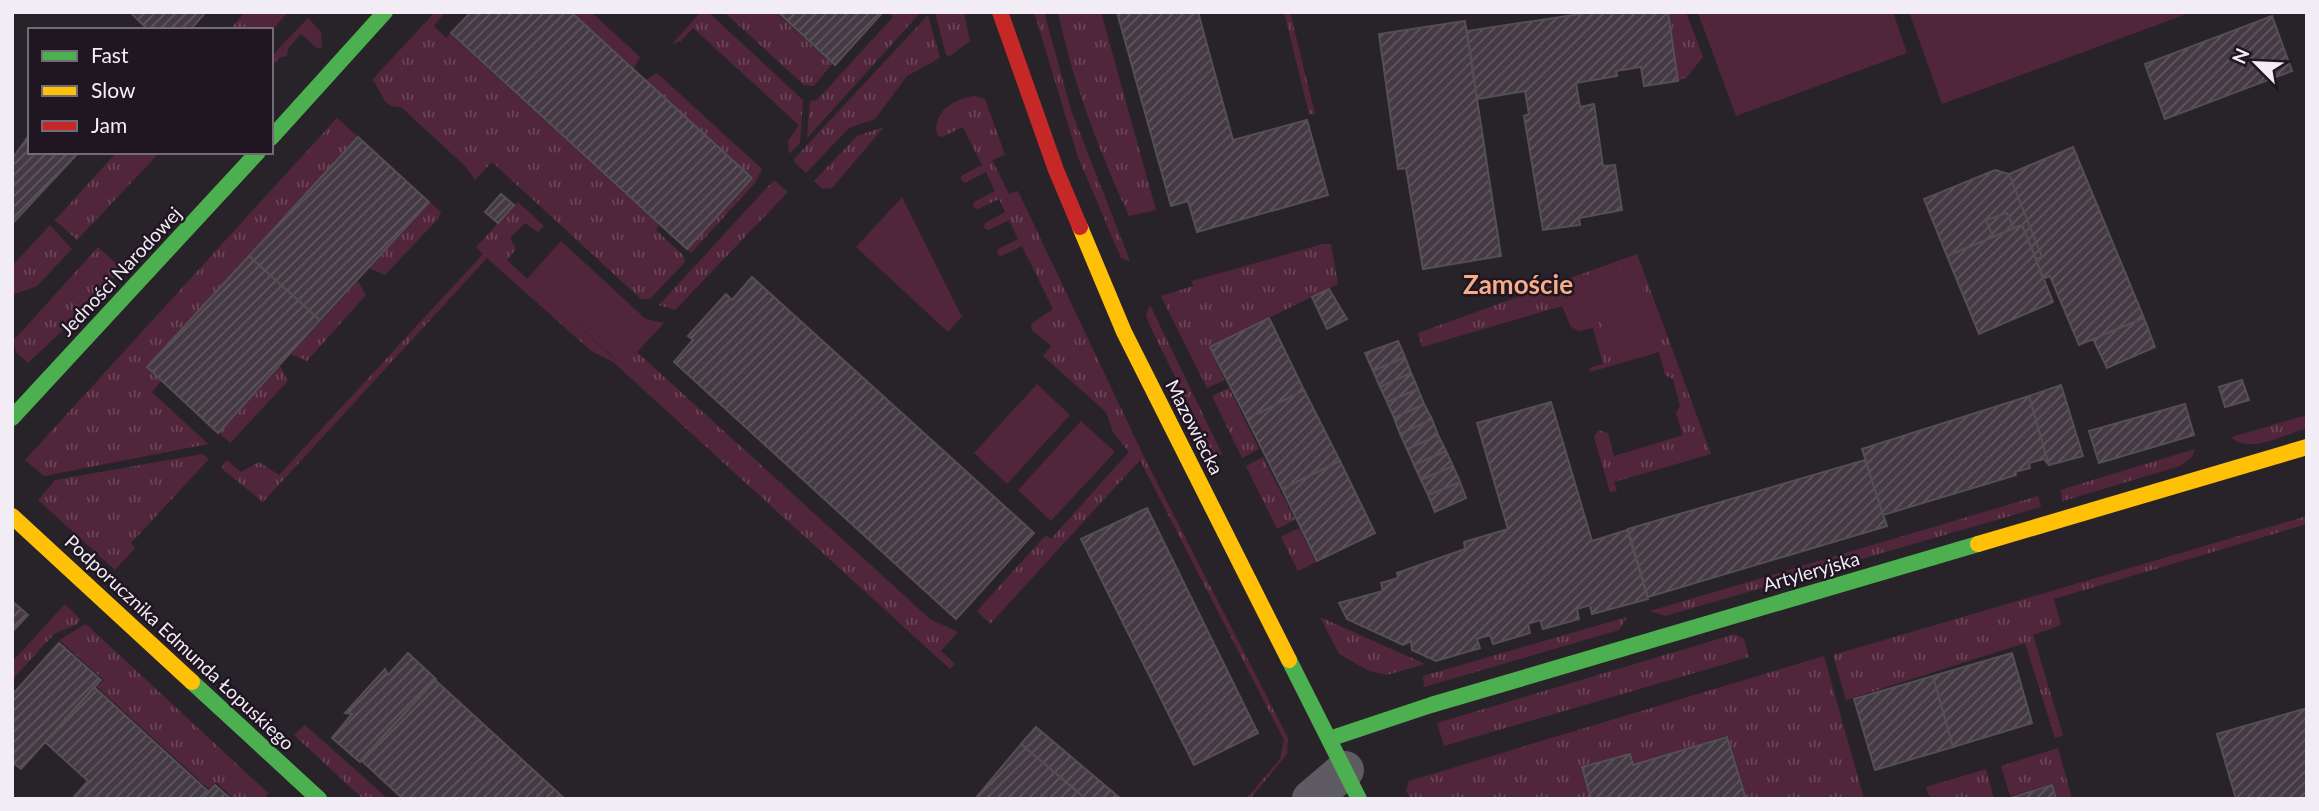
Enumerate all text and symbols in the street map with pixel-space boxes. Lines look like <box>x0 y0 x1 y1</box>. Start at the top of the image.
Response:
legend <box>28 28 273 154</box>
north arrow <box>2221 28 2291 98</box>
text: Fast <box>91 42 129 67</box>
text: N <box>2227 45 2253 67</box>
text: Slow <box>91 77 136 102</box>
text: Jam <box>91 112 127 137</box>
street label: Jedności Narodowej <box>54 202 186 340</box>
district label: Zamoście <box>1463 268 1573 300</box>
street label: Mazowiecka <box>1161 376 1229 478</box>
street label: Podporucznika Edmunda Łopuskiego <box>61 530 299 754</box>
street label: Artyleryjska <box>1760 546 1862 596</box>

